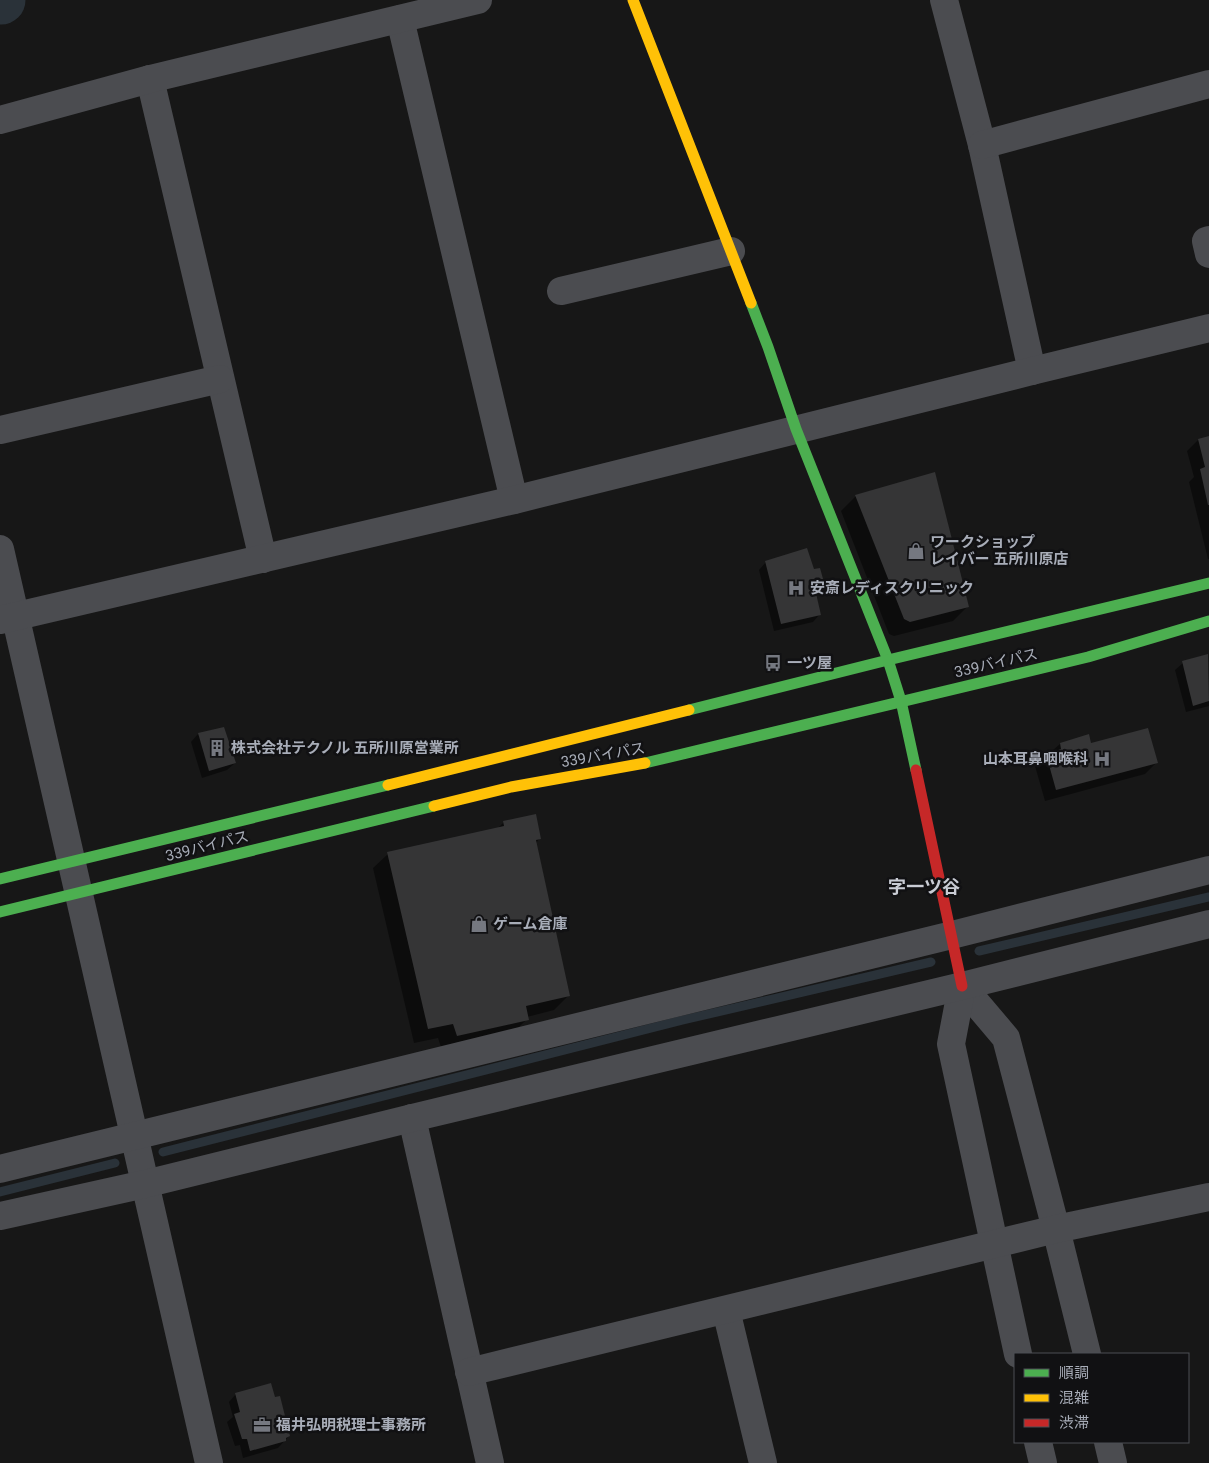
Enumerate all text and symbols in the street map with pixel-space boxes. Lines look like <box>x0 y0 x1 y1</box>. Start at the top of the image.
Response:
place label: ワークショップ レイバー 五所川原店 <box>930 533 1068 568</box>
shop icon: ワークショップ レイバー 五所川原店 <box>906 541 926 561</box>
hospital icon: 安斎レディスクリニック <box>786 578 806 598</box>
place label: 安斎レディスクリニック <box>810 579 974 597</box>
street label: 339バイパス <box>953 645 1039 681</box>
bus stop icon: 一ツ屋 <box>763 653 783 673</box>
place label: 一ツ屋 <box>787 654 832 672</box>
building icon: 株式会社テクノル 五所川原営業所 <box>207 738 227 758</box>
place label: 株式会社テクノル 五所川原営業所 <box>231 739 459 757</box>
street label: 339バイパス <box>560 739 646 771</box>
hospital icon: 山本耳鼻咽喉科 <box>1092 749 1112 769</box>
place label: 山本耳鼻咽喉科 <box>983 750 1088 768</box>
street label: 339バイパス <box>164 827 250 865</box>
district label: 字一ツ谷 <box>888 876 960 897</box>
shop icon: ゲーム倉庫 <box>469 914 489 934</box>
place label: ゲーム倉庫 <box>493 915 568 933</box>
legend <box>1014 1353 1189 1443</box>
text: 順調 <box>1059 1364 1089 1382</box>
text: 混雑 <box>1059 1389 1089 1407</box>
text: 渋滞 <box>1059 1414 1089 1432</box>
office icon: 福井弘明税理士事務所 <box>252 1415 272 1435</box>
place label: 福井弘明税理士事務所 <box>275 1416 426 1434</box>

